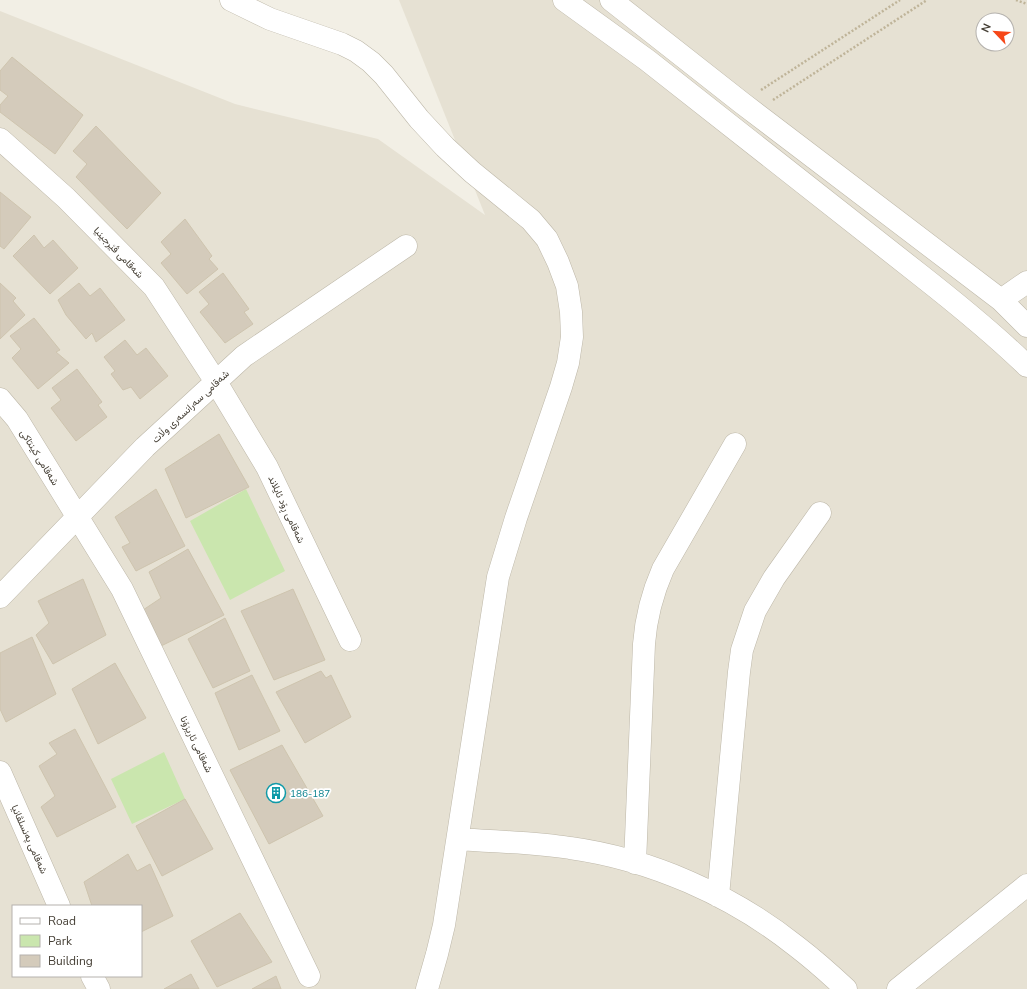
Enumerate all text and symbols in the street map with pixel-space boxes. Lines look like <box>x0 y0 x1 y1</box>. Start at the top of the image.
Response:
north arrow <box>975 12 1015 52</box>
text: N <box>978 21 995 35</box>
street label: شەقامی ڤێرجینیا <box>90 224 146 282</box>
street label: شەقامی سەرانسەری وڵات <box>149 367 233 446</box>
street label: شەقامی کینتاکی <box>16 427 62 488</box>
street label: شەقامی ڕۆد ئایلاند <box>263 473 308 546</box>
street label: شەقامی ئاریزۆنا <box>176 714 216 775</box>
building icon: 186-187 <box>265 782 287 804</box>
place label: 186-187 <box>290 787 330 801</box>
street label: شەقامی پەنسلڤانیا <box>8 803 51 876</box>
legend <box>12 905 142 977</box>
text: Road <box>48 913 76 929</box>
text: Park <box>48 933 73 949</box>
text: Building <box>48 953 93 969</box>

